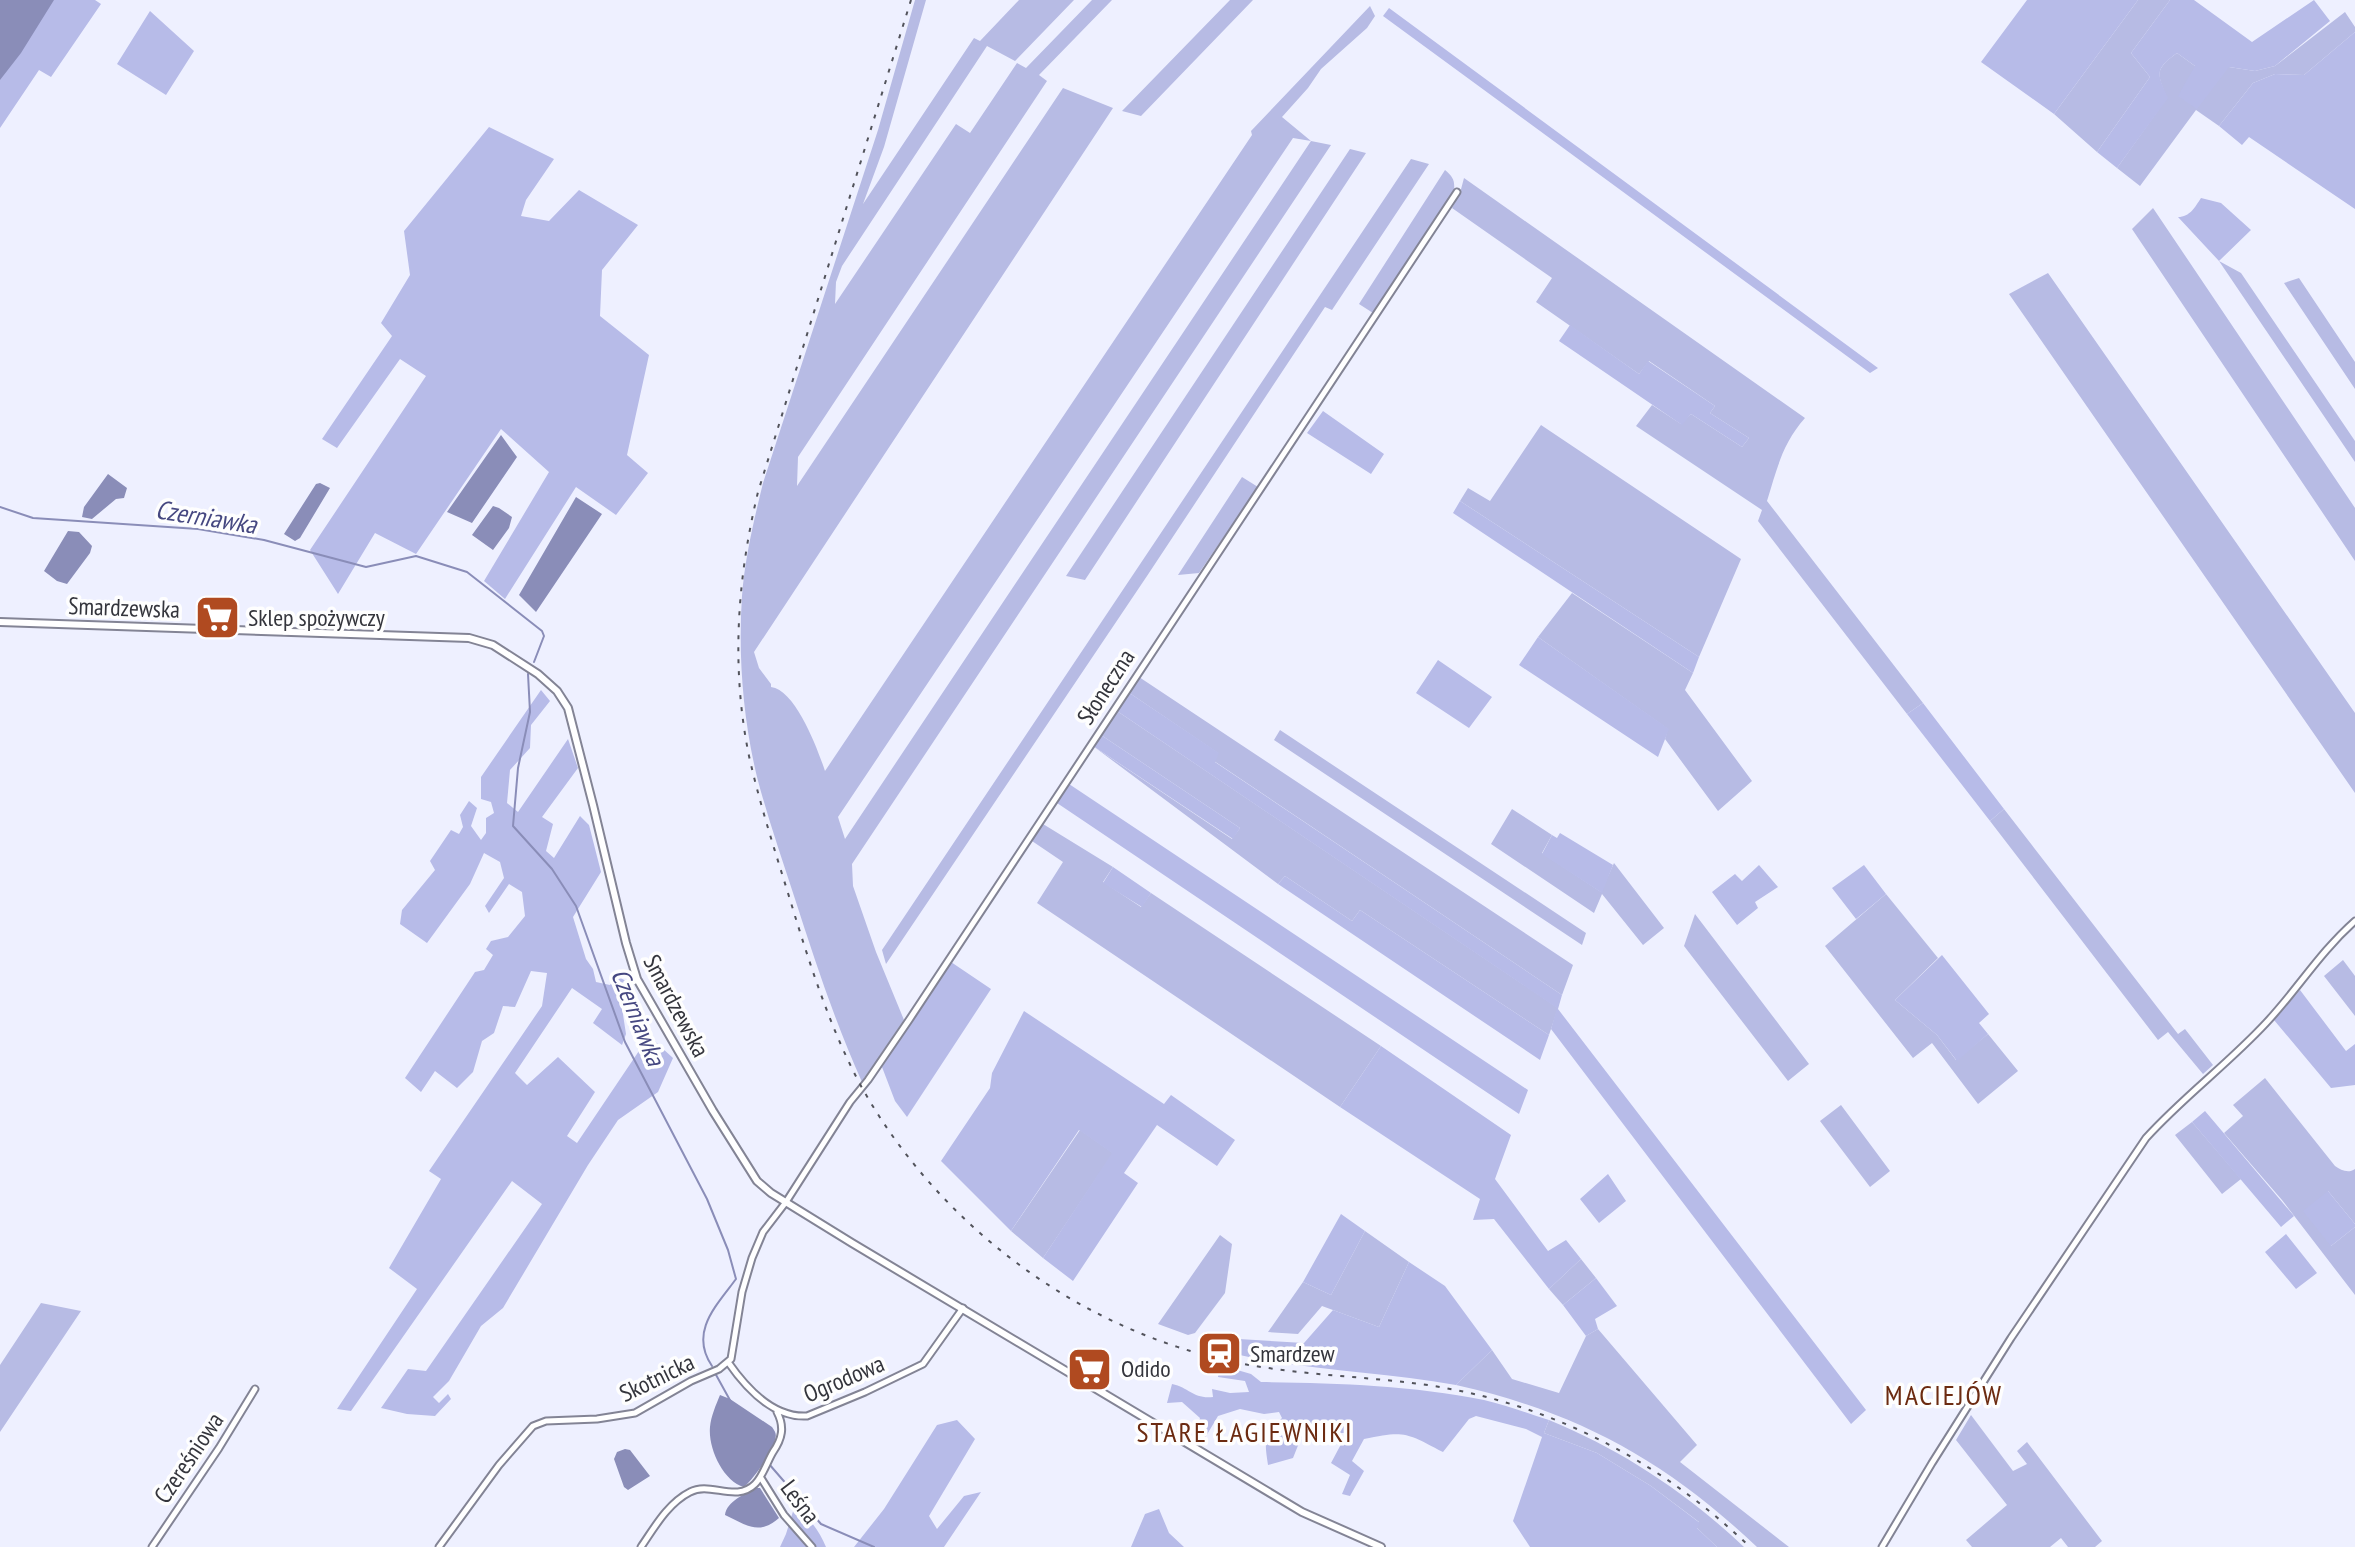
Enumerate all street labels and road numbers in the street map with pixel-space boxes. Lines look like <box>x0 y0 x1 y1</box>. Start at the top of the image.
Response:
street label: Smardzewska <box>68 590 180 625</box>
street label: Słoneczna <box>1070 643 1141 730</box>
street label: Smardzewska <box>637 949 716 1062</box>
street label: Skotnicka <box>614 1346 699 1409</box>
street label: Ogrodowa <box>799 1348 889 1409</box>
street label: Czereśniowa <box>147 1406 230 1509</box>
street label: Leśna <box>774 1474 827 1530</box>

